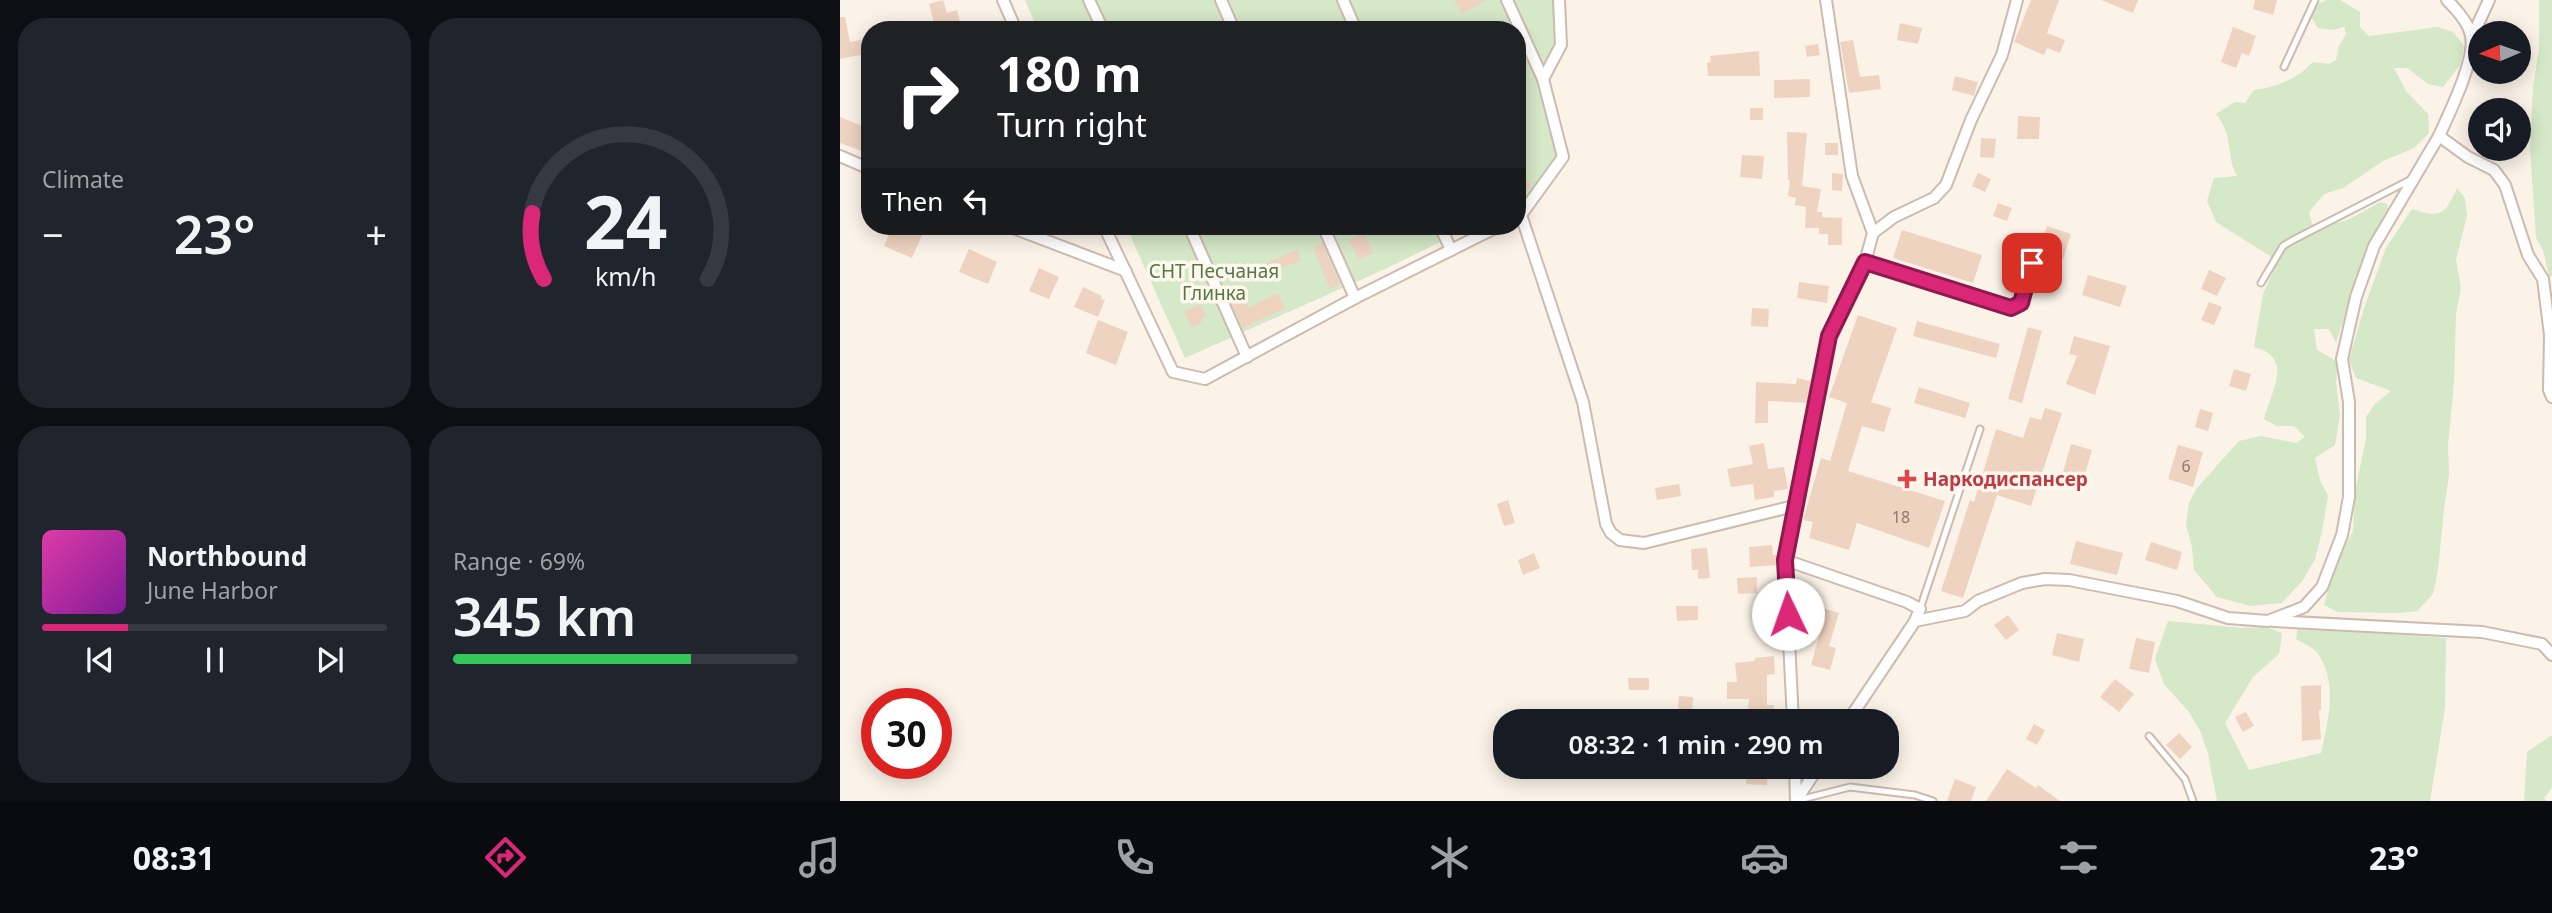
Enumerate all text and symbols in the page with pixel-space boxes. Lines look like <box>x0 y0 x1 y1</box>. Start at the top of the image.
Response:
north arrow <box>2468 21 2530 84</box>
map controls <box>2468 21 2531 161</box>
text: 180 m <box>997 40 1142 106</box>
icon: right <box>882 49 973 140</box>
button: sound <box>2468 98 2531 161</box>
text: Turn right <box>997 103 1147 146</box>
text: Climate <box>42 163 124 195</box>
text: 24 <box>584 171 667 270</box>
icon: left <box>957 182 995 220</box>
text: Then <box>882 183 943 219</box>
text: 23° <box>174 198 255 269</box>
text: − <box>42 208 64 260</box>
text: + <box>365 208 387 260</box>
pin <box>2002 233 2062 293</box>
icon: arrive <box>2013 244 2051 282</box>
park label: СНТ Песчаная Глинка <box>1149 258 1279 306</box>
text: km/h <box>595 259 656 293</box>
house number: 6 <box>2181 455 2191 477</box>
place label: Наркодиспансер <box>1923 466 2088 492</box>
marker: Наркодиспансер <box>1897 469 1917 489</box>
house number: 18 <box>1892 506 1910 528</box>
text: Northbound <box>147 538 307 574</box>
text: Range · 69% <box>453 545 585 577</box>
text: June Harbor <box>147 574 278 606</box>
position arrow <box>1751 577 1825 651</box>
text: 345 km <box>453 580 636 651</box>
icon: previous <box>81 641 119 679</box>
icon: pause <box>196 641 234 679</box>
icon: next <box>311 641 349 679</box>
speed limit sign: 30 <box>861 688 952 779</box>
text: 08:32 · 1 min · 290 m <box>1569 726 1823 762</box>
icon: directions <box>481 833 530 882</box>
icon: music <box>795 833 844 882</box>
icon: phone <box>1110 833 1159 882</box>
icon: climate <box>1425 833 1474 882</box>
icon: car <box>1740 833 1789 882</box>
icon: filters <box>2054 833 2103 882</box>
text: 08:31 <box>133 836 215 879</box>
text: 23° <box>2369 836 2419 879</box>

